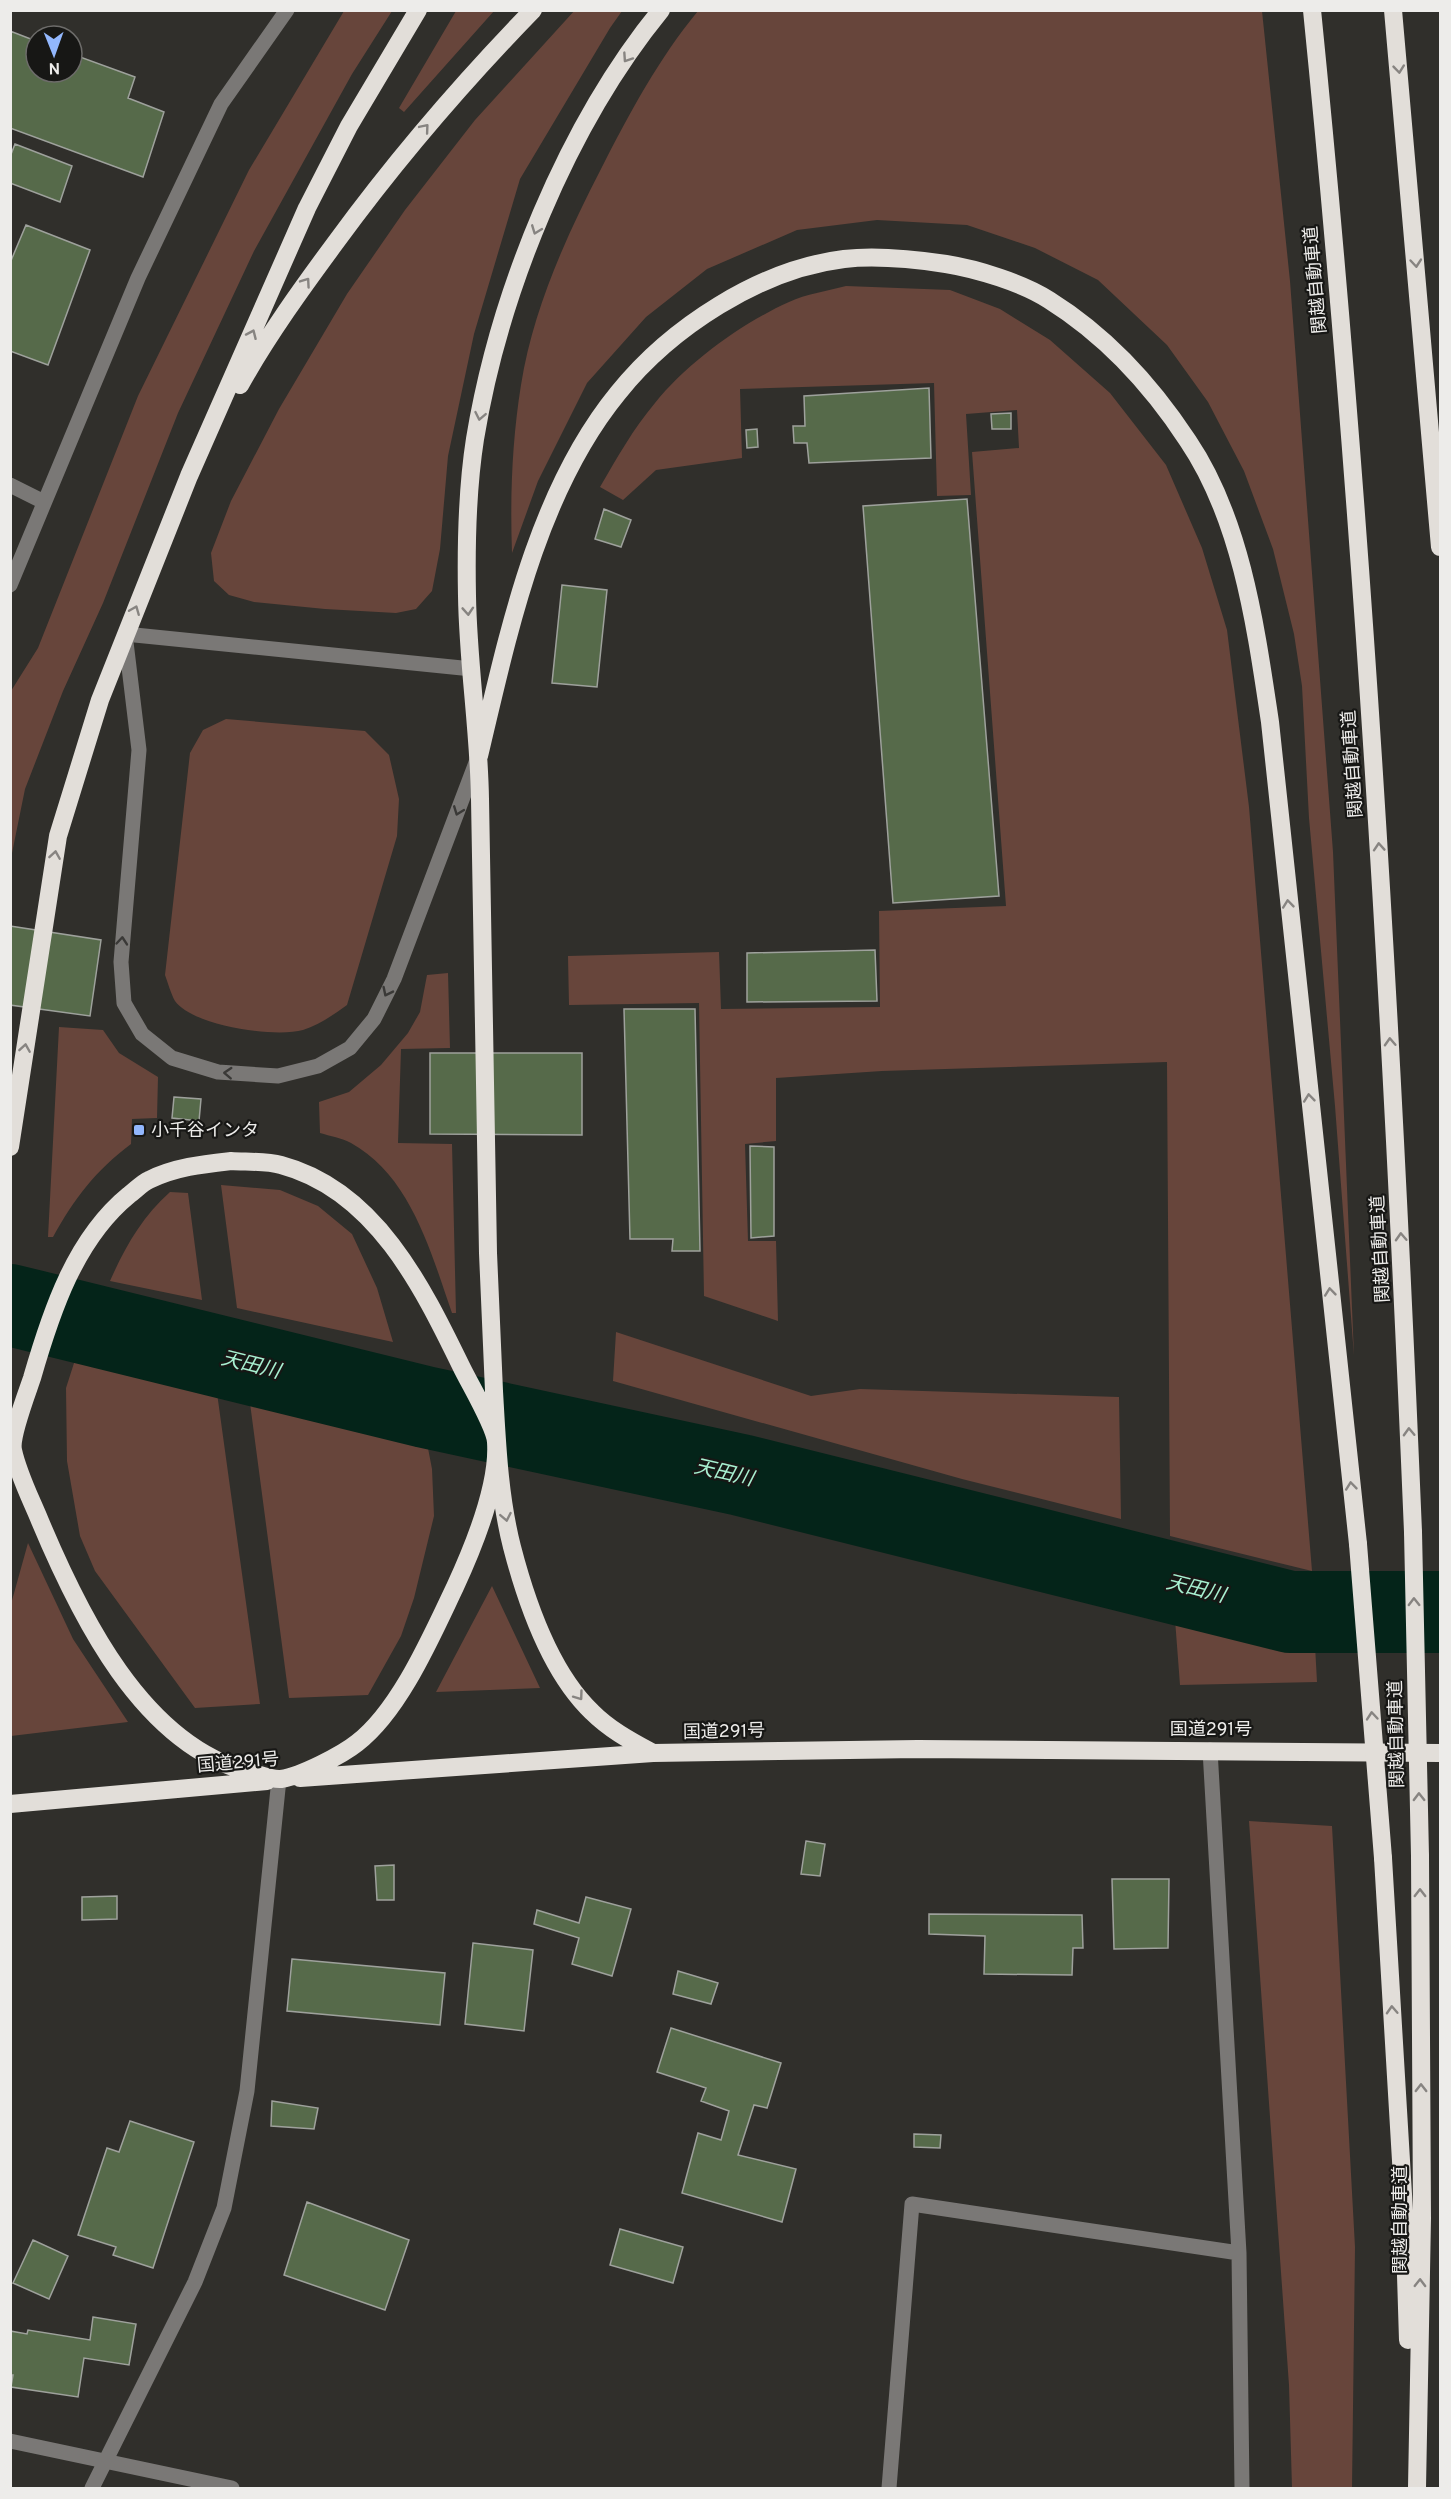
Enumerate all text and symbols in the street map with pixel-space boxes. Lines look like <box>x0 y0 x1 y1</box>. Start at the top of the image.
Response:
north arrow <box>24 24 84 84</box>
one-way arrow <box>622 52 634 62</box>
text: N <box>48 57 60 77</box>
one-way arrow <box>1392 64 1405 73</box>
one-way arrow <box>418 124 429 135</box>
one-way arrow <box>531 224 543 235</box>
street label: 関越自動車道 <box>1300 225 1333 335</box>
one-way arrow <box>1409 258 1422 267</box>
one-way arrow <box>299 278 310 289</box>
one-way arrow <box>244 329 256 340</box>
one-way arrow <box>474 411 487 421</box>
one-way arrow <box>128 605 140 616</box>
one-way arrow <box>461 606 474 615</box>
street label: 関越自動車道 <box>1338 709 1369 819</box>
one-way arrow <box>453 804 465 815</box>
one-way arrow <box>1373 843 1386 852</box>
one-way arrow <box>49 850 61 860</box>
one-way arrow <box>1282 900 1295 909</box>
one-way arrow <box>116 937 129 946</box>
one-way arrow <box>383 986 395 997</box>
one-way arrow <box>1384 1038 1397 1047</box>
one-way arrow <box>18 1043 30 1052</box>
one-way arrow <box>224 1066 233 1079</box>
one-way arrow <box>1303 1093 1316 1102</box>
place label: 小千谷インタ <box>151 1120 259 1143</box>
marker: 小千谷インタ <box>132 1123 146 1137</box>
street label: 関越自動車道 <box>1367 1194 1396 1303</box>
one-way arrow <box>1394 1232 1407 1241</box>
one-way arrow <box>1325 1287 1337 1296</box>
water label: 天田川 <box>218 1346 285 1386</box>
one-way arrow <box>1402 1427 1415 1436</box>
water label: 天田川 <box>691 1455 758 1494</box>
one-way arrow <box>1346 1481 1358 1490</box>
one-way arrow <box>499 1512 512 1522</box>
water label: 天田川 <box>1163 1570 1230 1610</box>
one-way arrow <box>1408 1598 1420 1607</box>
street label: 関越自動車道 <box>1385 1680 1410 1788</box>
one-way arrow <box>572 1690 583 1701</box>
one-way arrow <box>1366 1712 1379 1721</box>
street label: 国道291号 <box>1170 1719 1252 1742</box>
street label: 国道291号 <box>683 1720 765 1745</box>
street label: 国道291号 <box>196 1748 280 1779</box>
one-way arrow <box>1413 1793 1425 1802</box>
one-way arrow <box>1414 1889 1426 1898</box>
one-way arrow <box>1386 2006 1399 2015</box>
one-way arrow <box>1415 2084 1427 2093</box>
street label: 関越自動車道 <box>1390 2166 1413 2274</box>
one-way arrow <box>1414 2279 1427 2288</box>

